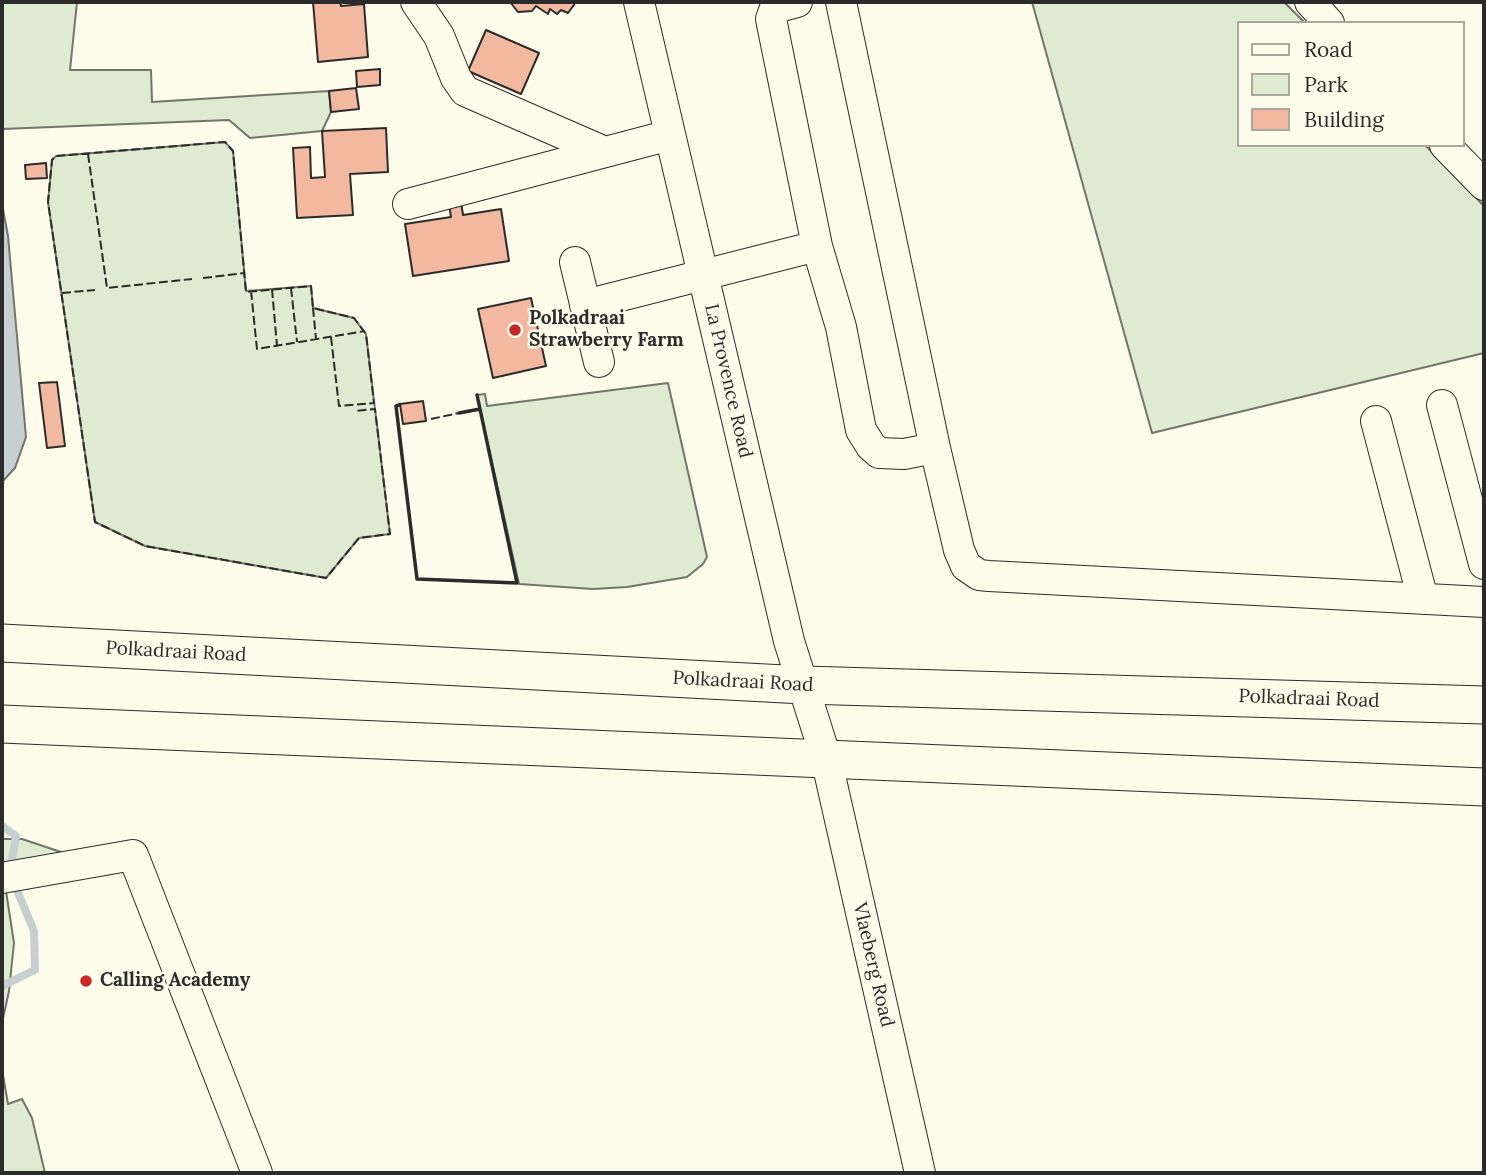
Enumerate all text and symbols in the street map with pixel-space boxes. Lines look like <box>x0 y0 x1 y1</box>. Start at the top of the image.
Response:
legend <box>1238 21 1465 147</box>
text: Road <box>1304 36 1353 63</box>
text: Park <box>1304 71 1348 98</box>
text: Building <box>1304 106 1384 133</box>
street label: La Provence Road <box>699 302 757 460</box>
place label: Polkadraai Strawberry Farm <box>529 308 684 352</box>
marker: Polkadraai Strawberry Farm <box>507 322 523 338</box>
street label: Polkadraai Road <box>105 637 247 667</box>
street label: Polkadraai Road <box>672 667 814 697</box>
street label: Polkadraai Road <box>1238 685 1380 713</box>
street label: Vlaeberg Road <box>848 900 898 1030</box>
place label: Calling Academy <box>100 970 250 992</box>
marker: Calling Academy <box>78 973 94 989</box>

